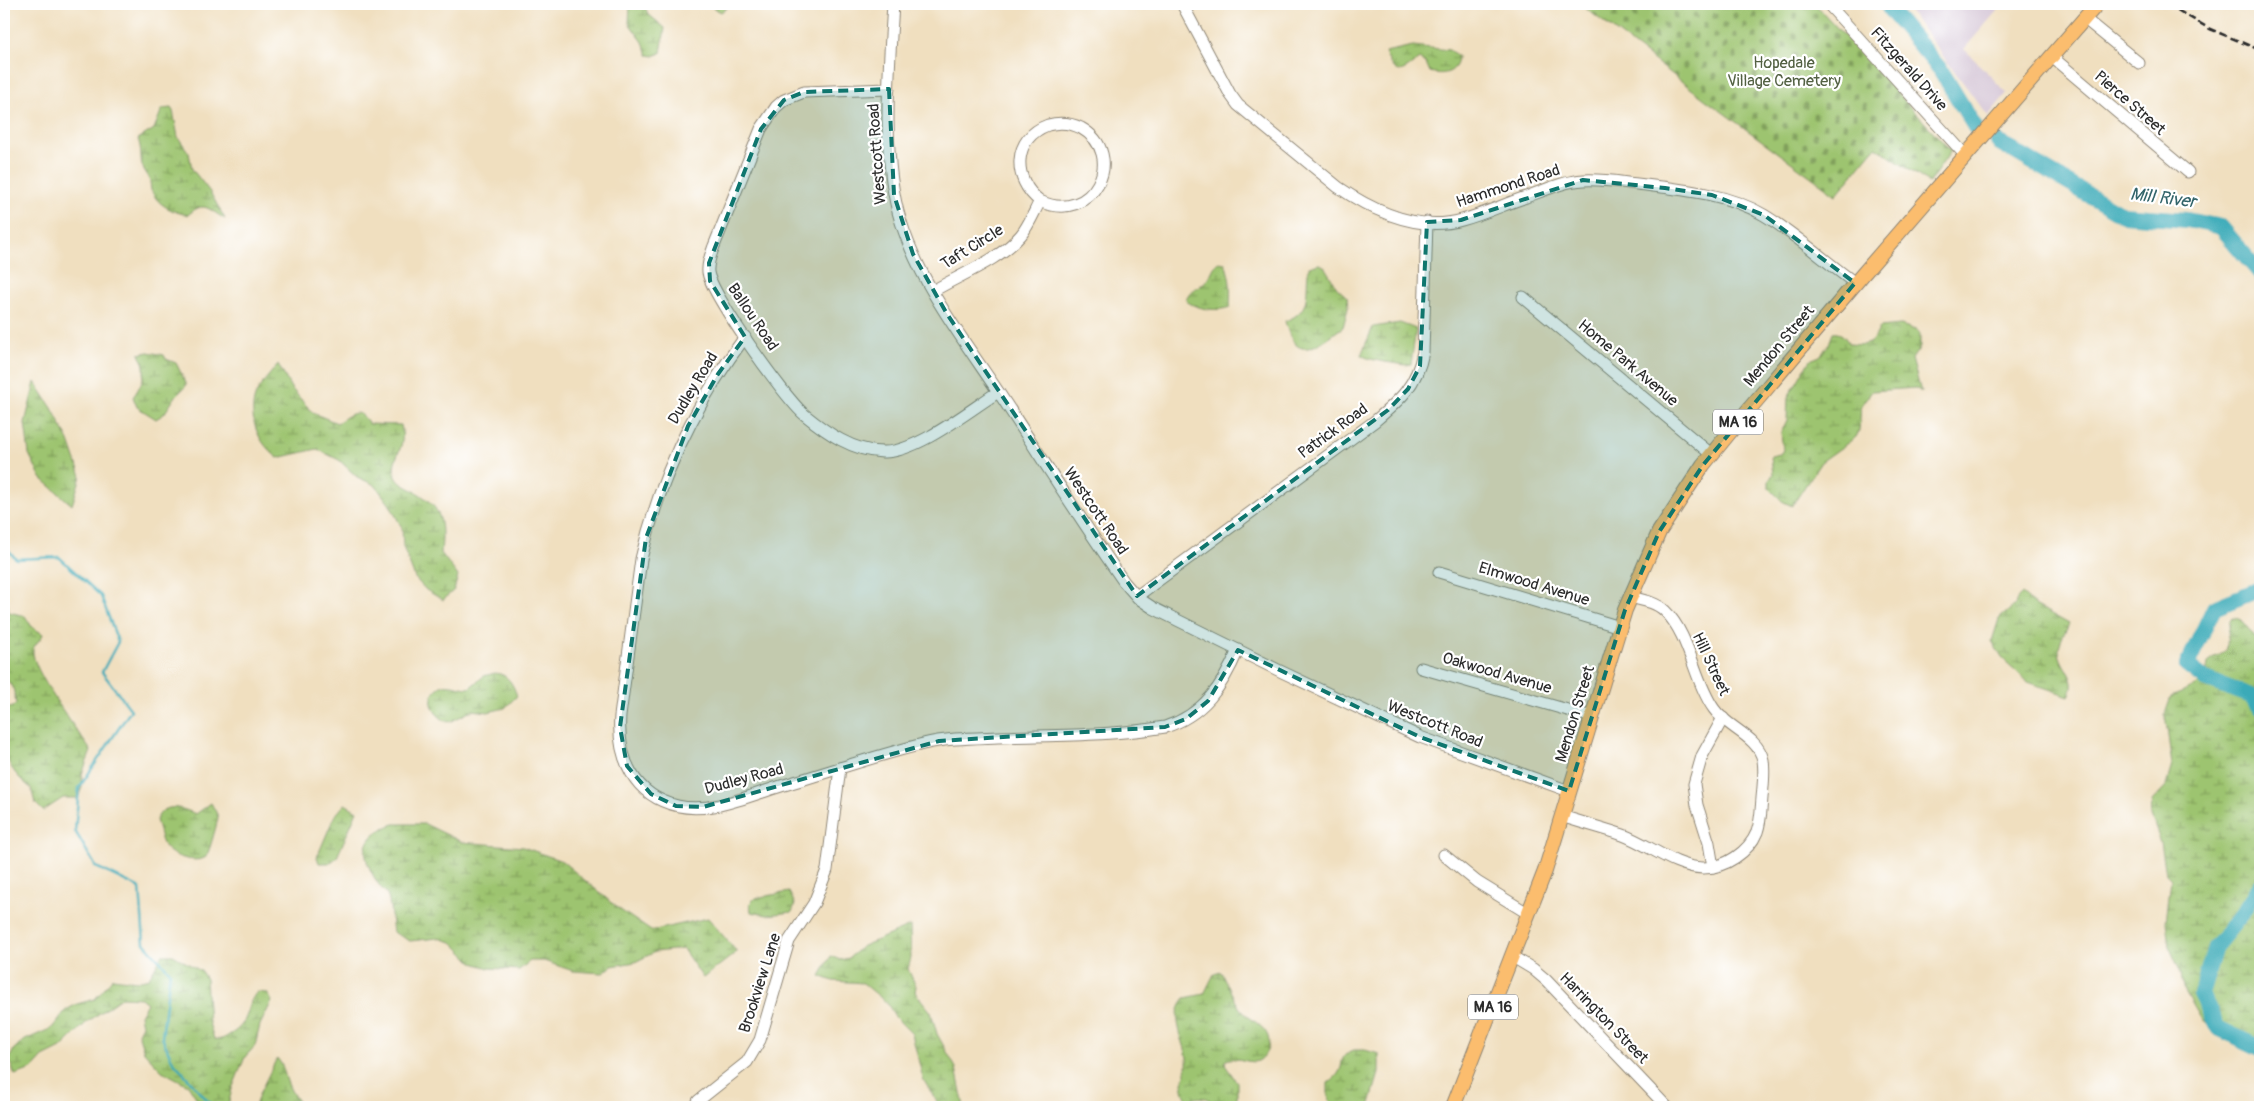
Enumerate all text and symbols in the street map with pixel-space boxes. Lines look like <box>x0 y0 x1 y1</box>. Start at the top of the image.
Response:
street label: Fitzgerald Drive <box>1866 23 1952 115</box>
park label: Hopedale Village Cemetery <box>1727 53 1841 91</box>
street label: Pierce Street <box>2090 67 2170 140</box>
street label: Westcott Road <box>863 103 891 205</box>
street label: Hammond Road <box>1454 160 1562 212</box>
water label: Mill River <box>2129 183 2200 214</box>
street label: Taft Circle <box>937 220 1007 274</box>
street label: Ballou Road <box>723 279 783 355</box>
street label: Mendon Street <box>1739 301 1819 391</box>
street label: Home Park Avenue <box>1574 315 1682 411</box>
street label: Dudley Road <box>664 348 722 428</box>
street label: Patrick Road <box>1294 399 1372 463</box>
road number: MA 16 <box>1713 410 1763 434</box>
street label: Westcott Road <box>1059 463 1133 559</box>
street label: Elmwood Avenue <box>1476 558 1592 610</box>
street label: Hill Street <box>1688 629 1735 699</box>
street label: Oakwood Avenue <box>1440 648 1554 698</box>
street label: Mendon Street <box>1551 663 1599 765</box>
street label: Westcott Road <box>1384 696 1486 752</box>
street label: Dudley Road <box>702 759 786 799</box>
street label: Brookview Lane <box>735 931 786 1035</box>
street label: Harrington Street <box>1555 968 1653 1068</box>
road number: MA 16 <box>1468 994 1518 1020</box>

